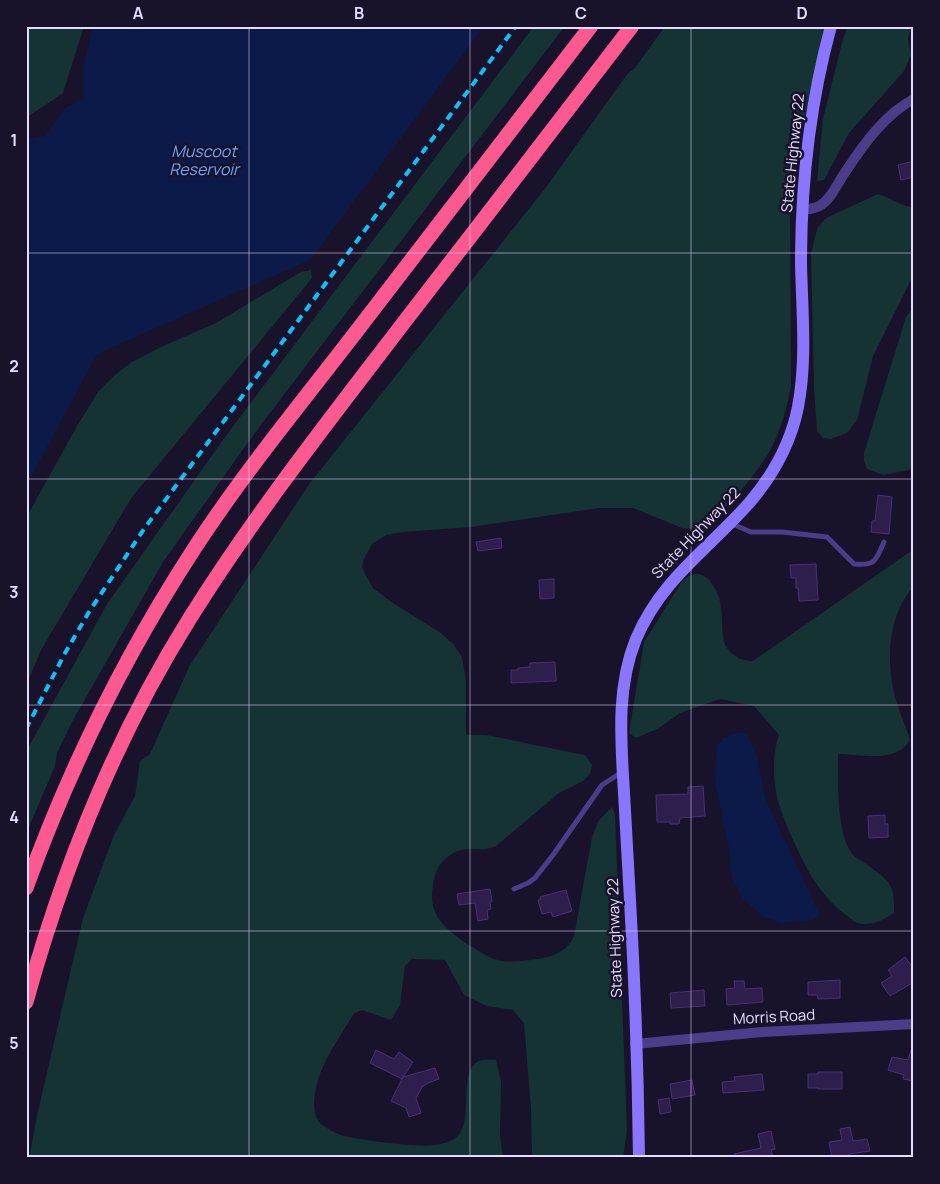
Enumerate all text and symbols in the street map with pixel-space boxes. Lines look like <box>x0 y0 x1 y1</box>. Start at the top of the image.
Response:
text: A <box>133 2 144 24</box>
text: B <box>354 2 364 24</box>
text: C <box>575 2 587 24</box>
text: D <box>796 2 808 24</box>
street label: State Highway 22 <box>776 92 809 214</box>
text: 1 <box>10 129 18 151</box>
water label: Muscoot Reservoir <box>169 140 241 180</box>
text: 2 <box>9 355 19 377</box>
street label: State Highway 22 <box>647 482 745 583</box>
text: 3 <box>9 581 19 603</box>
text: 4 <box>9 806 19 828</box>
street label: State Highway 22 <box>602 878 627 998</box>
street label: Morris Road <box>732 1004 816 1029</box>
text: 5 <box>9 1032 19 1054</box>

